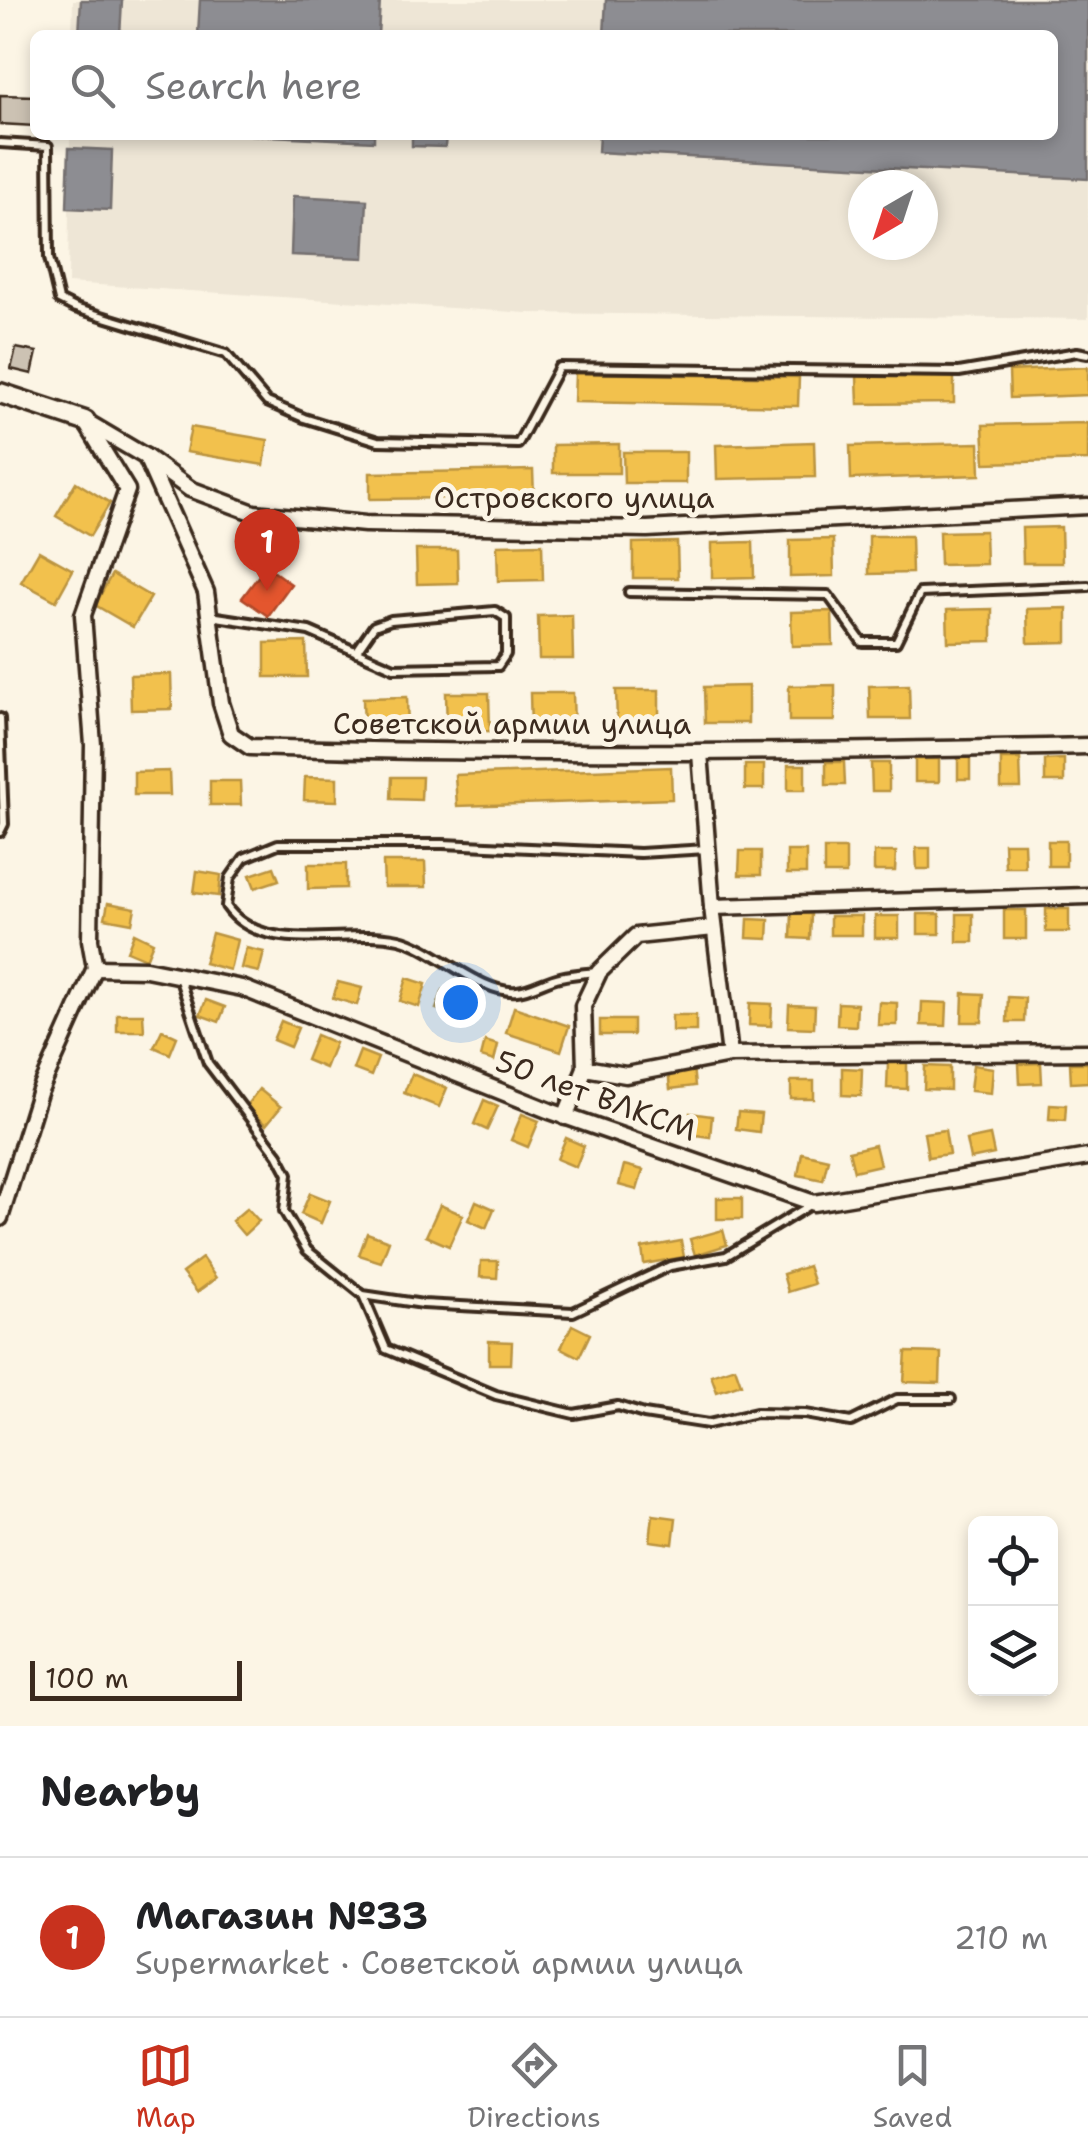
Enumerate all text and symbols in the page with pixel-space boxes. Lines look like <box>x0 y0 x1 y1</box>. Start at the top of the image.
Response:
search box <box>30 30 1058 140</box>
icon: search <box>65 58 120 113</box>
text: Search here <box>145 60 362 111</box>
north arrow <box>848 170 938 260</box>
street label: Островского улица <box>434 477 715 518</box>
pin: 1 <box>234 508 300 591</box>
street label: Советской армии улица <box>333 703 692 744</box>
your location <box>435 977 486 1028</box>
street label: 50 лет ВЛКСМ <box>490 1040 702 1151</box>
map controls <box>968 1516 1058 1696</box>
button: locate <box>968 1516 1058 1606</box>
button: layers <box>968 1606 1058 1696</box>
scale bar <box>30 1656 242 1700</box>
text: 100 m <box>45 1659 129 1697</box>
text: Nearby <box>40 1763 200 1819</box>
text: Магазин №33 <box>135 1890 428 1941</box>
text: 1 <box>65 1916 80 1959</box>
text: 210 m <box>954 1916 1048 1959</box>
text: Supermarket · Советской армии улица <box>135 1941 743 1984</box>
tab: Map <box>136 2038 196 2136</box>
tab: Directions <box>467 2038 601 2136</box>
tab: Saved <box>873 2038 952 2136</box>

